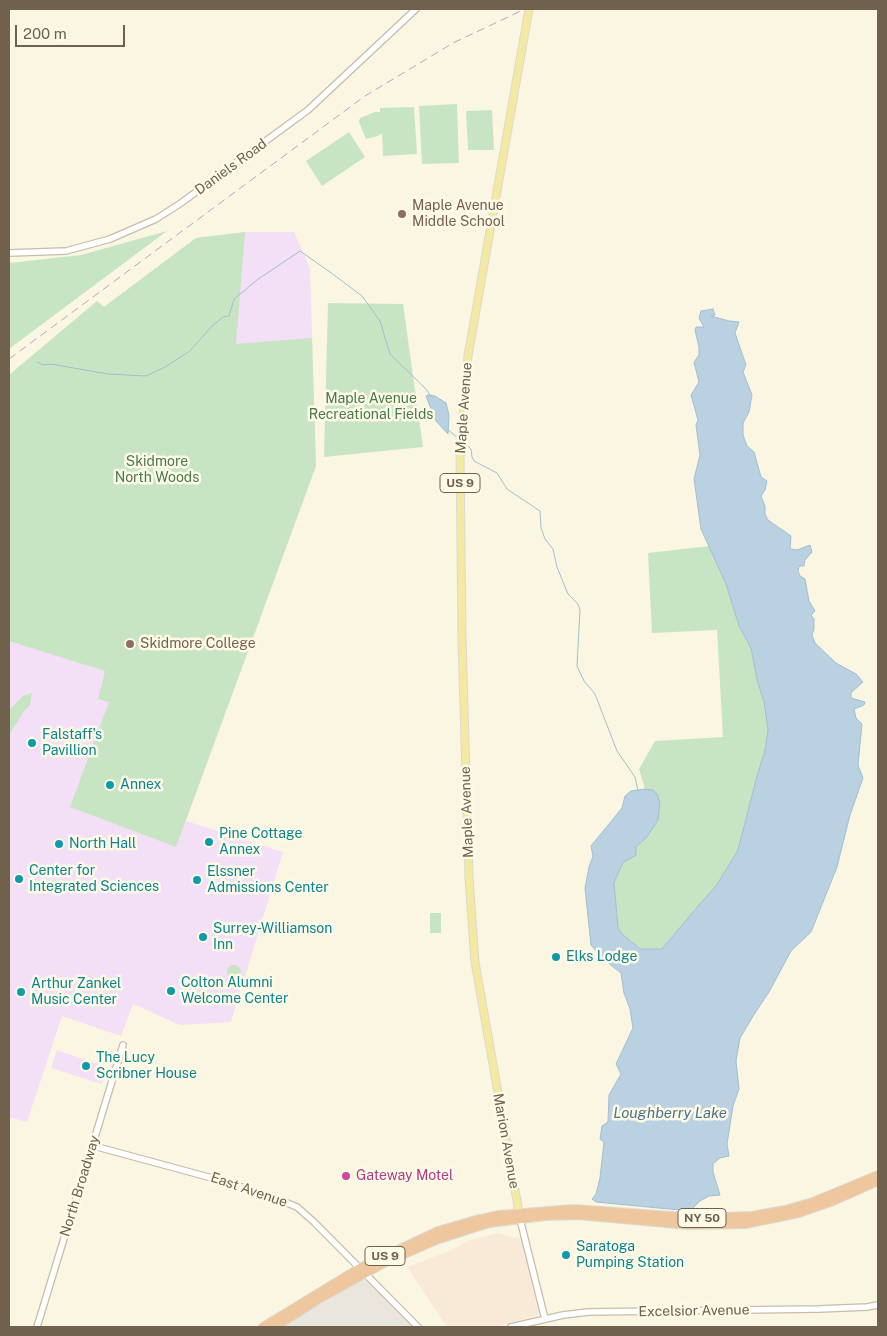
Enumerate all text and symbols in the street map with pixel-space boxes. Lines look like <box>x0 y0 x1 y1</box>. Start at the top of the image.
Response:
scale bar <box>18 15 128 47</box>
text: 200 m <box>23 25 67 42</box>
street label: Daniels Road <box>192 135 270 199</box>
place label: Maple Avenue Middle School <box>412 198 505 230</box>
marker: Maple Avenue Middle School <box>396 208 408 220</box>
street label: Maple Avenue <box>452 362 476 454</box>
park label: Maple Avenue Recreational Fields <box>309 391 433 424</box>
park label: Skidmore North Woods <box>115 454 199 487</box>
road number: US 9 <box>440 473 480 492</box>
place label: Skidmore College <box>140 636 256 652</box>
marker: Skidmore College <box>124 638 136 650</box>
place label: Falstaff's Pavillion <box>42 727 102 760</box>
marker: Falstaff's Pavillion <box>26 737 38 749</box>
street label: Maple Avenue <box>457 766 477 858</box>
place label: Annex <box>120 777 161 793</box>
marker: Annex <box>104 779 116 791</box>
place label: Pine Cottage Annex <box>219 826 302 859</box>
place label: North Hall <box>69 836 136 852</box>
marker: Pine Cottage Annex <box>203 836 215 848</box>
marker: North Hall <box>53 838 65 850</box>
place label: Center for Integrated Sciences <box>29 863 159 896</box>
place label: Elssner Admissions Center <box>207 864 329 896</box>
marker: Center for Integrated Sciences <box>13 873 25 885</box>
marker: Elssner Admissions Center <box>191 874 203 886</box>
place label: Surrey-Williamson Inn <box>213 921 332 954</box>
marker: Surrey-Williamson Inn <box>197 931 209 943</box>
place label: Elks Lodge <box>566 949 637 965</box>
marker: Elks Lodge <box>550 951 562 963</box>
place label: Colton Alumni Welcome Center <box>181 975 288 1008</box>
place label: Arthur Zankel Music Center <box>31 976 121 1009</box>
marker: Colton Alumni Welcome Center <box>165 985 177 997</box>
marker: Arthur Zankel Music Center <box>15 986 27 998</box>
place label: The Lucy Scribner House <box>96 1050 197 1082</box>
marker: The Lucy Scribner House <box>80 1060 92 1072</box>
street label: Marion Avenue <box>489 1092 523 1190</box>
water label: Loughberry Lake <box>613 1104 727 1122</box>
street label: North Broadway <box>57 1133 103 1239</box>
place label: Gateway Motel <box>356 1168 453 1184</box>
street label: East Avenue <box>208 1169 290 1211</box>
marker: Gateway Motel <box>340 1170 352 1182</box>
road number: NY 50 <box>678 1208 726 1228</box>
place label: Saratoga Pumping Station <box>576 1239 684 1272</box>
road number: US 9 <box>365 1246 405 1266</box>
marker: Saratoga Pumping Station <box>560 1249 572 1261</box>
street label: Excelsior Avenue <box>638 1302 750 1320</box>

